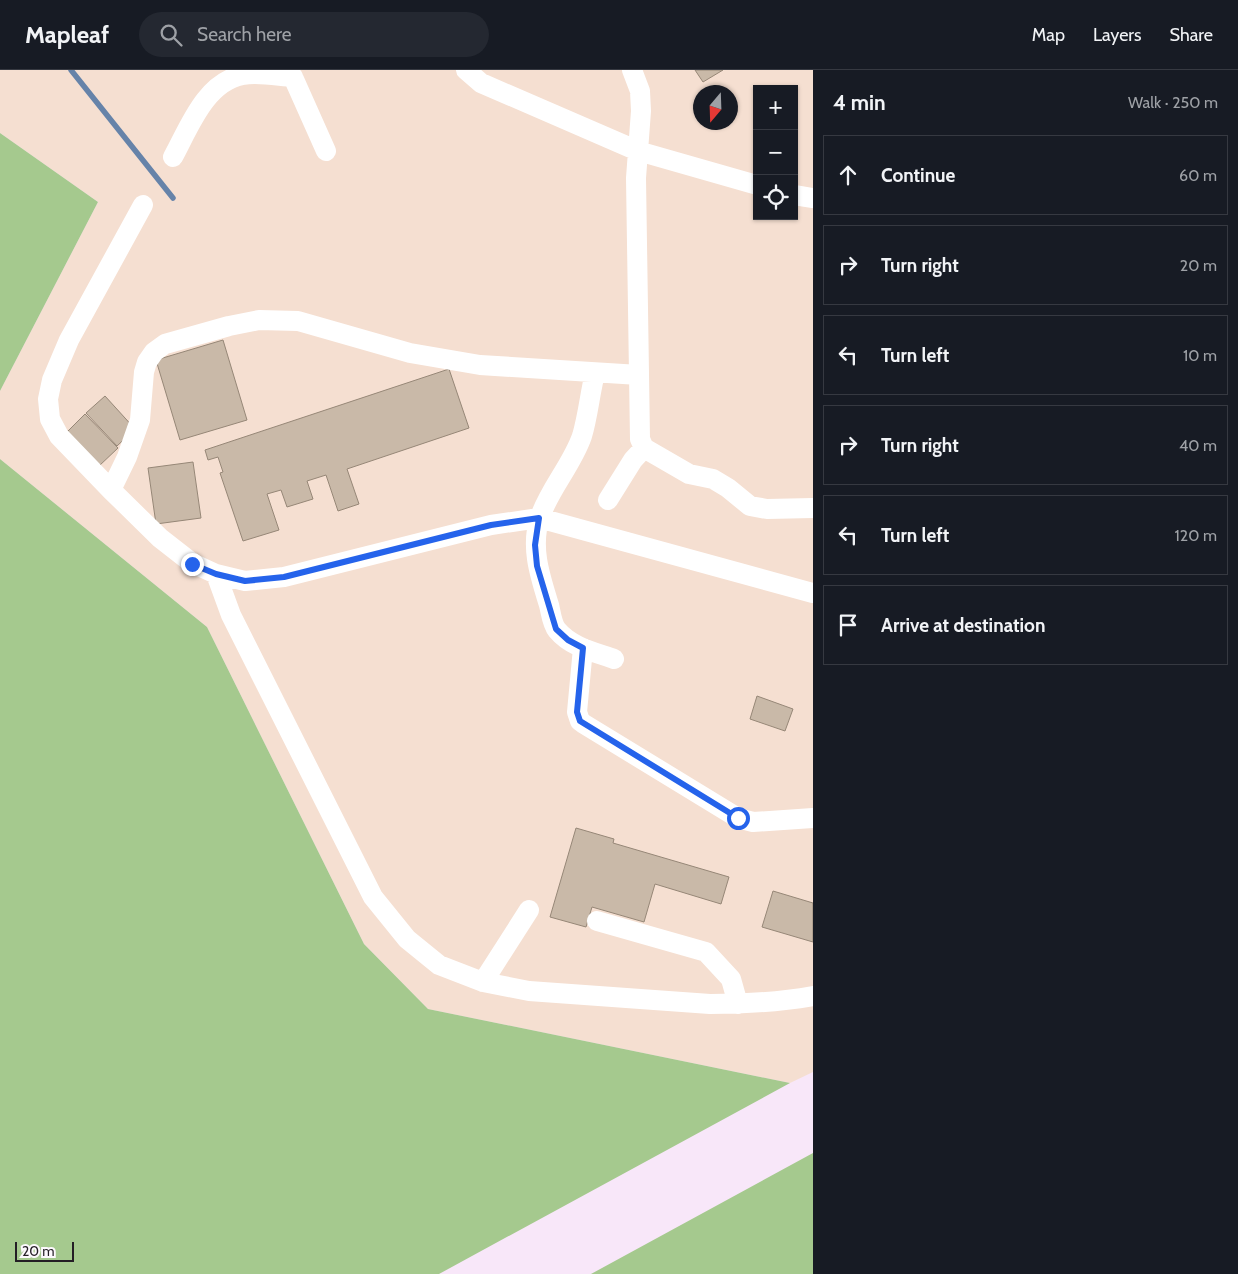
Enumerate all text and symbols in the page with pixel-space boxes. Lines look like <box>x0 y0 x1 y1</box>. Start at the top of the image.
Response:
search box <box>139 12 489 57</box>
text: Mapleaf <box>25 20 109 49</box>
icon: search <box>157 21 185 49</box>
text: Search here <box>197 23 291 46</box>
text: Map <box>1032 24 1065 46</box>
text: Layers <box>1093 24 1142 46</box>
text: Share <box>1170 24 1213 46</box>
north arrow <box>693 85 738 130</box>
map controls <box>753 85 798 220</box>
button: + <box>753 85 798 130</box>
text: 4 min <box>833 90 886 115</box>
text: Walk · 250 m <box>1128 93 1218 112</box>
button: − <box>753 130 798 175</box>
icon: ahead <box>834 161 862 189</box>
text: Continue <box>881 164 955 187</box>
text: 60 m <box>1179 166 1217 185</box>
button: locate <box>753 175 798 220</box>
icon: right <box>834 251 862 279</box>
text: Turn right <box>881 254 959 277</box>
text: 20 m <box>1180 256 1217 275</box>
icon: left <box>834 341 862 369</box>
text: Turn left <box>881 344 949 367</box>
text: 10 m <box>1183 346 1217 365</box>
icon: right <box>834 431 862 459</box>
text: Turn right <box>881 434 959 457</box>
text: 40 m <box>1179 436 1217 455</box>
icon: left <box>834 521 862 549</box>
text: Turn left <box>881 524 949 547</box>
text: 120 m <box>1175 526 1217 545</box>
route end <box>181 553 204 576</box>
icon: arrive <box>834 611 862 639</box>
text: Arrive at destination <box>881 614 1045 637</box>
route start <box>727 807 750 830</box>
scale bar <box>15 1239 74 1262</box>
text: 20 m <box>22 1242 55 1260</box>

